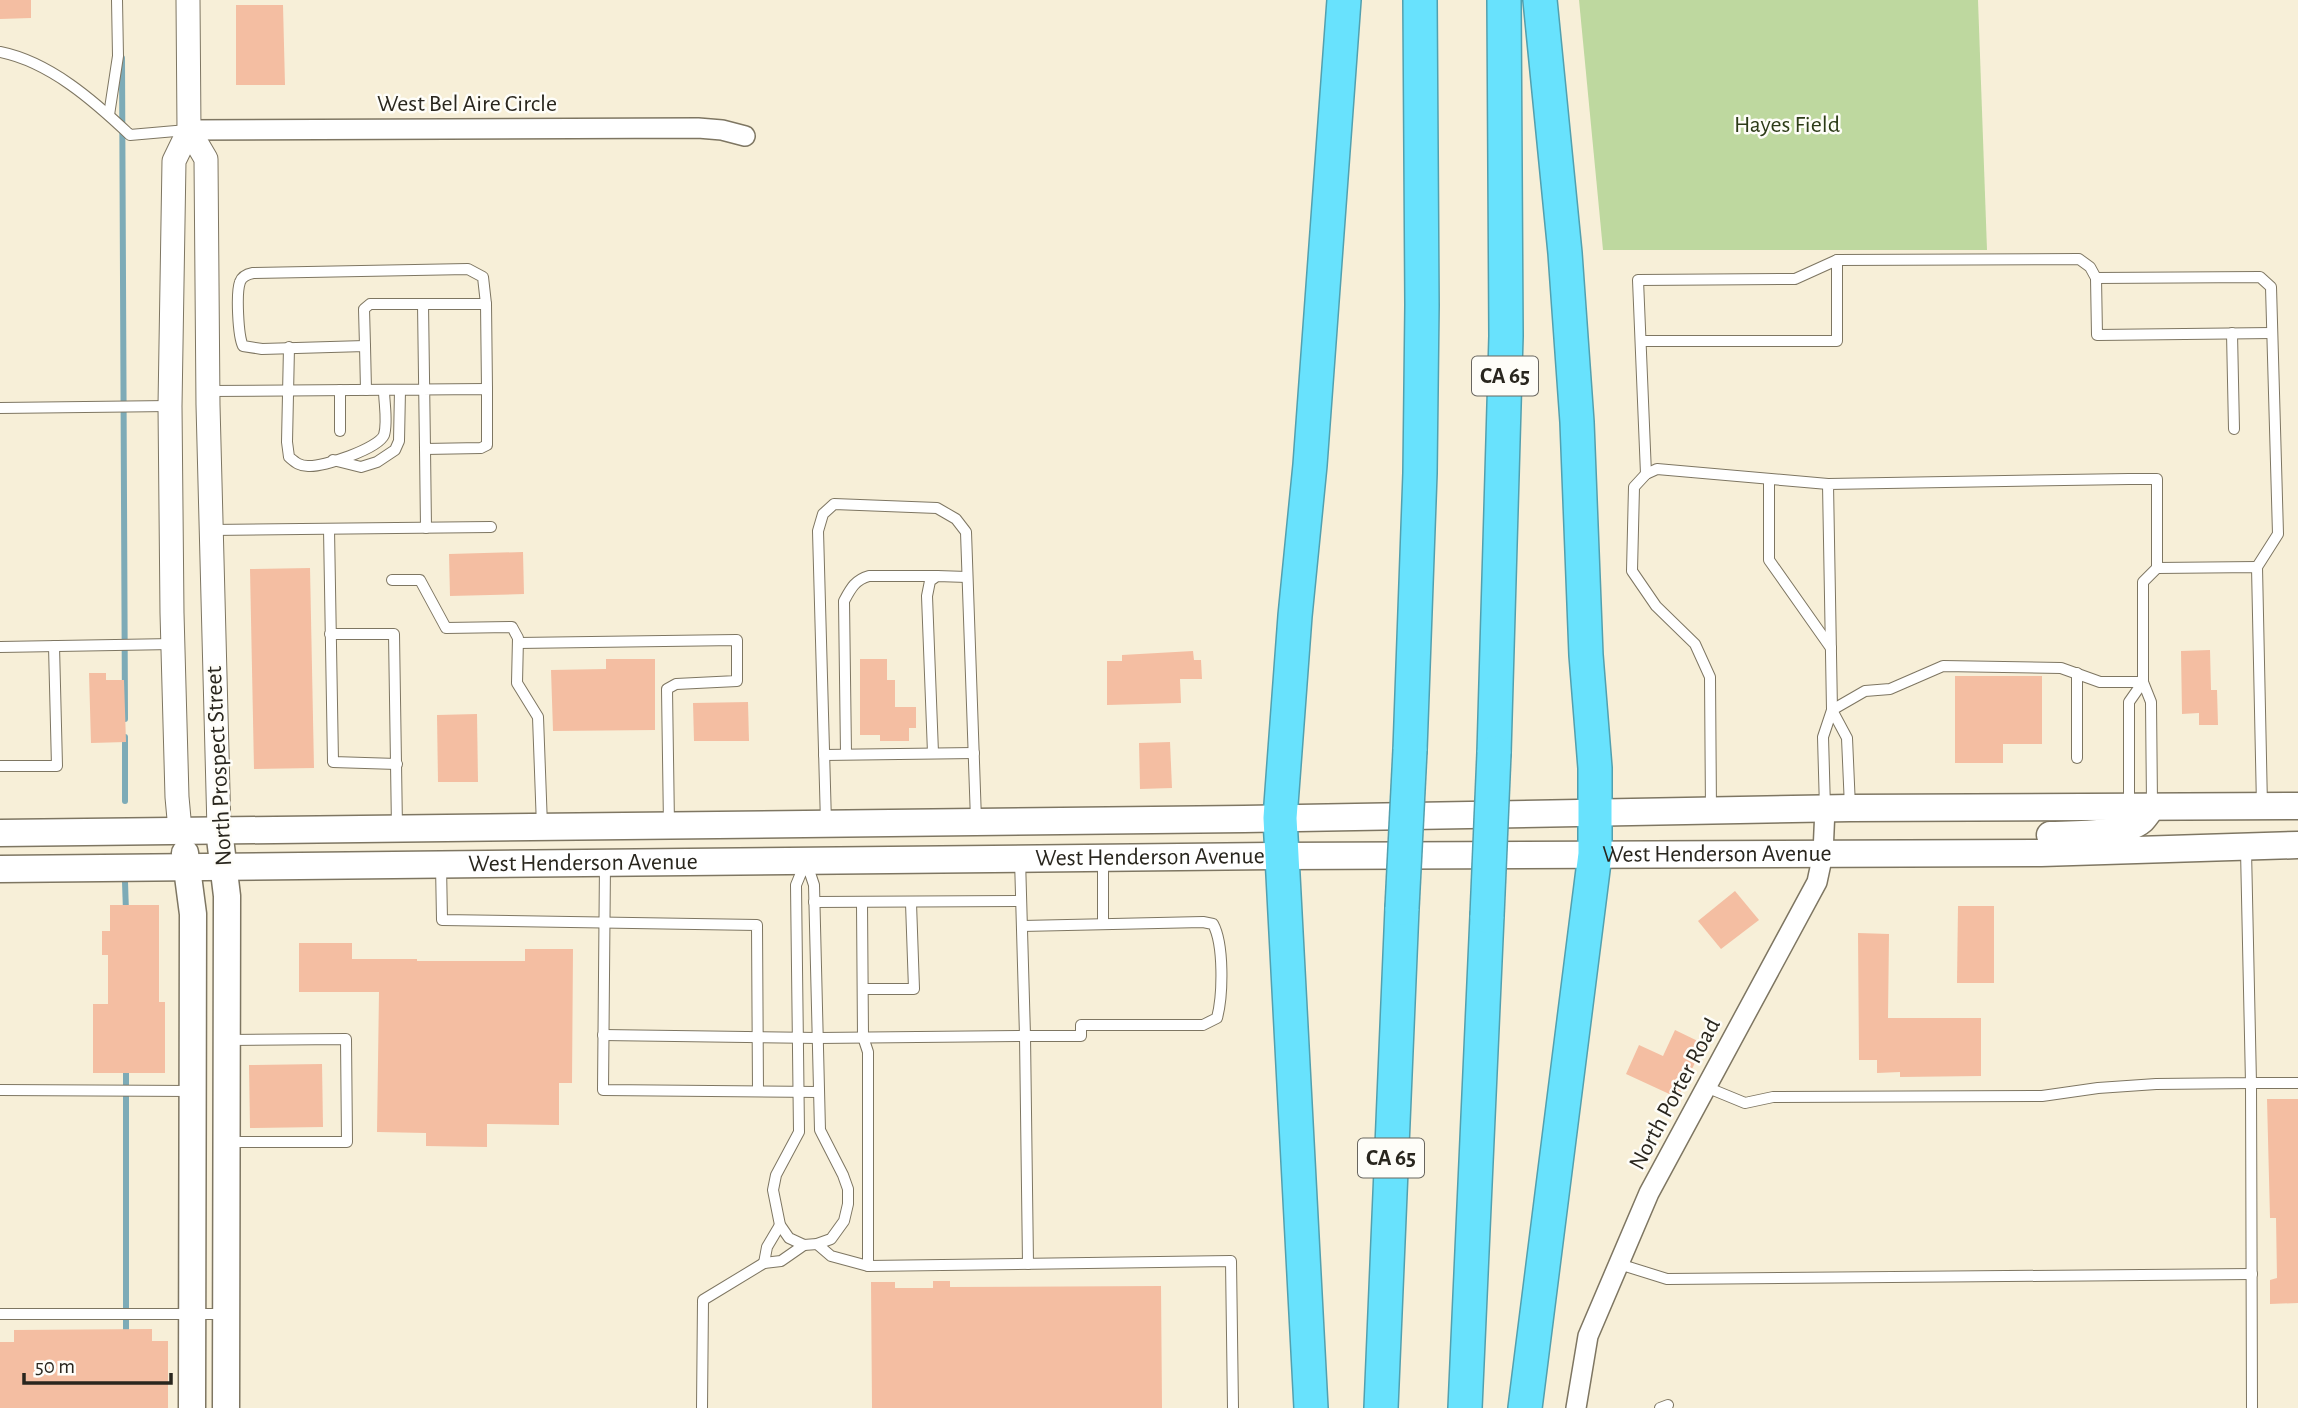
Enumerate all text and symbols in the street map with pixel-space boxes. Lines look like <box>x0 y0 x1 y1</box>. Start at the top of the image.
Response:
street label: West Bel Aire Circle <box>377 92 557 116</box>
park label: Hayes Field <box>1734 113 1840 137</box>
road number: CA 65 <box>1472 356 1538 396</box>
street label: North Prospect Street <box>202 665 236 867</box>
street label: West Henderson Avenue <box>1602 842 1832 867</box>
street label: West Henderson Avenue <box>1035 844 1265 870</box>
street label: West Henderson Avenue <box>468 850 698 876</box>
street label: North Porter Road <box>1625 1014 1725 1174</box>
road number: CA 65 <box>1358 1138 1424 1177</box>
scale bar <box>24 1342 172 1386</box>
text: 50 m <box>35 1356 75 1377</box>

